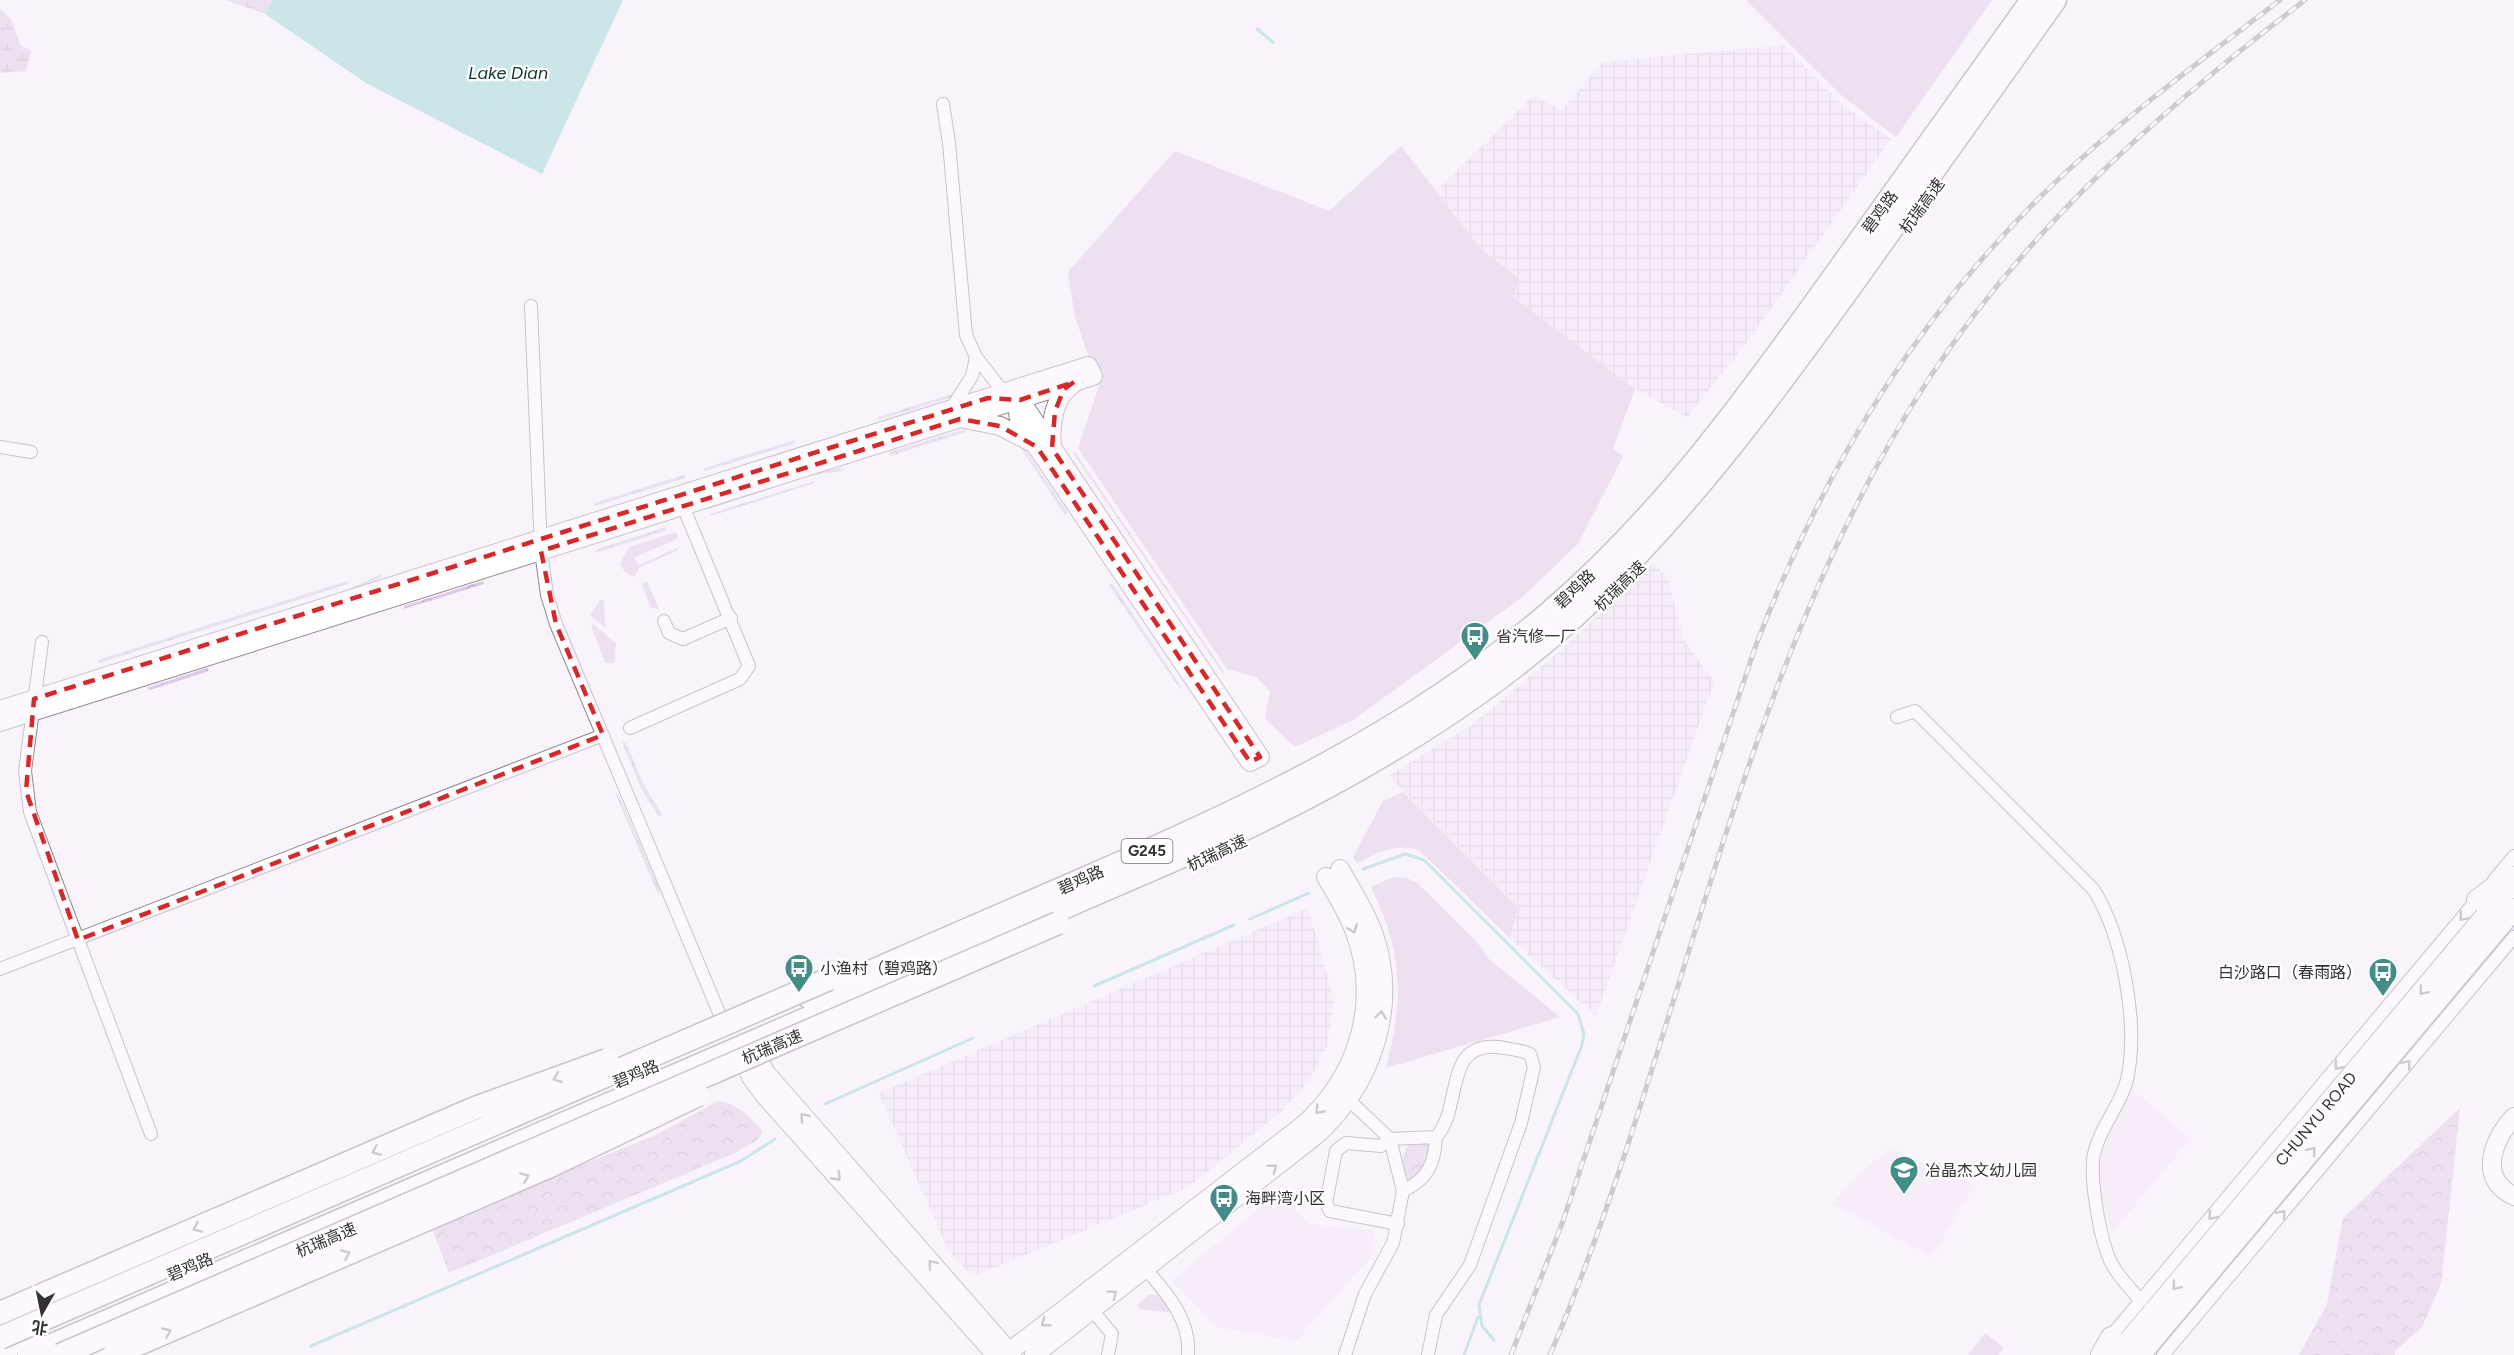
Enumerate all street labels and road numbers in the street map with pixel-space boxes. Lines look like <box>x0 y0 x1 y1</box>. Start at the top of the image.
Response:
street label: 杭瑞高速 <box>1896 175 1948 237</box>
street label: 碧鸡路 <box>1858 187 1902 237</box>
street label: 杭瑞高速 <box>1590 557 1650 615</box>
street label: 碧鸡路 <box>1551 566 1599 612</box>
street label: 杭瑞高速 <box>1184 831 1250 875</box>
road number: G245 <box>1122 839 1172 863</box>
street label: 碧鸡路 <box>1055 862 1107 898</box>
street label: 杭瑞高速 <box>739 1026 805 1068</box>
street label: 碧鸡路 <box>610 1056 662 1092</box>
street label: CHUNYU ROAD <box>2271 1068 2361 1170</box>
street label: 杭瑞高速 <box>293 1219 359 1261</box>
street label: 碧鸡路 <box>164 1249 216 1285</box>

